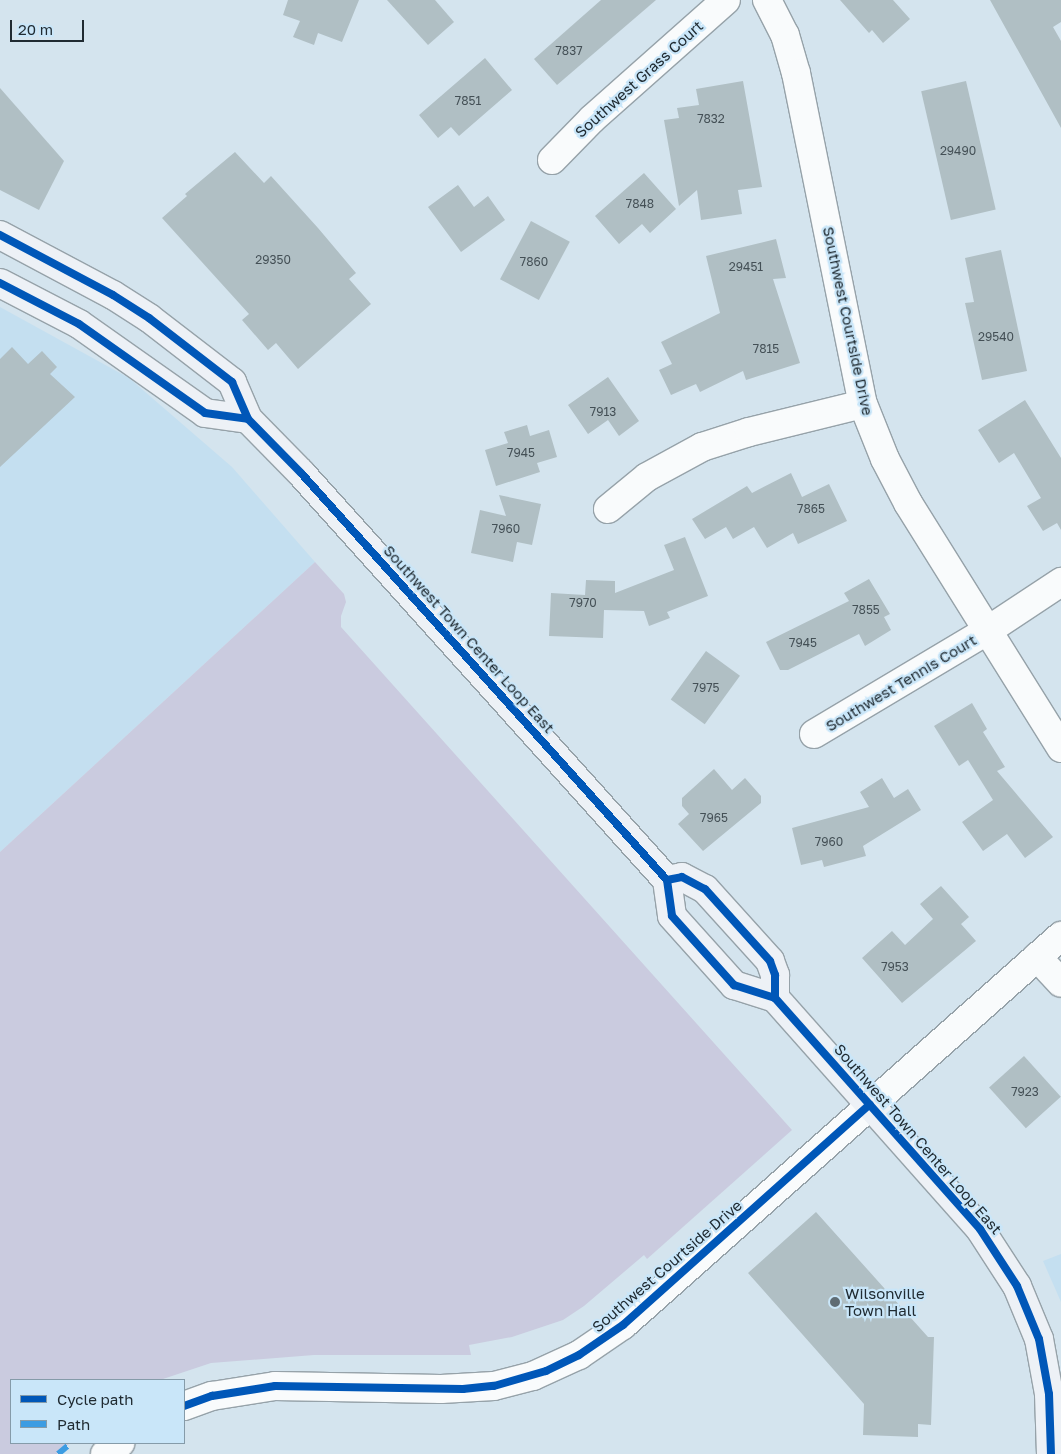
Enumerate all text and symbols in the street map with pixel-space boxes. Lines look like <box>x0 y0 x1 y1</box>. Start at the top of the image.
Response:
scale bar <box>12 10 86 42</box>
street label: Southwest Grass Court <box>571 17 707 141</box>
text: 20 m <box>18 20 53 38</box>
house number: 7837 <box>555 44 583 58</box>
house number: 7851 <box>455 94 481 108</box>
house number: 7832 <box>697 112 725 126</box>
house number: 29490 <box>940 144 976 158</box>
house number: 7848 <box>626 197 654 211</box>
street label: Southwest Courtside Drive <box>819 225 877 417</box>
house number: 29350 <box>255 253 291 267</box>
house number: 7860 <box>520 255 548 269</box>
house number: 29451 <box>729 260 763 274</box>
house number: 29540 <box>978 330 1014 344</box>
house number: 7815 <box>753 342 779 356</box>
house number: 7913 <box>590 405 616 419</box>
house number: 7945 <box>507 446 535 460</box>
house number: 7865 <box>797 502 825 516</box>
house number: 7960 <box>492 522 520 536</box>
street label: Southwest Town Center Loop East <box>380 542 558 736</box>
house number: 7970 <box>569 596 597 610</box>
house number: 7855 <box>852 603 880 617</box>
street label: Southwest Tennis Court <box>822 631 980 735</box>
house number: 7945 <box>789 636 817 650</box>
house number: 7975 <box>693 681 719 695</box>
house number: 7965 <box>700 811 728 825</box>
house number: 7960 <box>815 835 843 849</box>
house number: 7953 <box>881 960 909 974</box>
street label: Southwest Town Center Loop East <box>830 1040 1006 1238</box>
house number: 7923 <box>1011 1085 1039 1099</box>
street label: Southwest Courtside Drive <box>588 1196 746 1336</box>
place label: Wilsonville Town Hall <box>845 1284 925 1319</box>
marker: Wilsonville Town Hall <box>829 1296 841 1308</box>
legend <box>10 1379 185 1444</box>
text: Cycle path <box>57 1390 133 1408</box>
text: Path <box>57 1415 90 1433</box>

